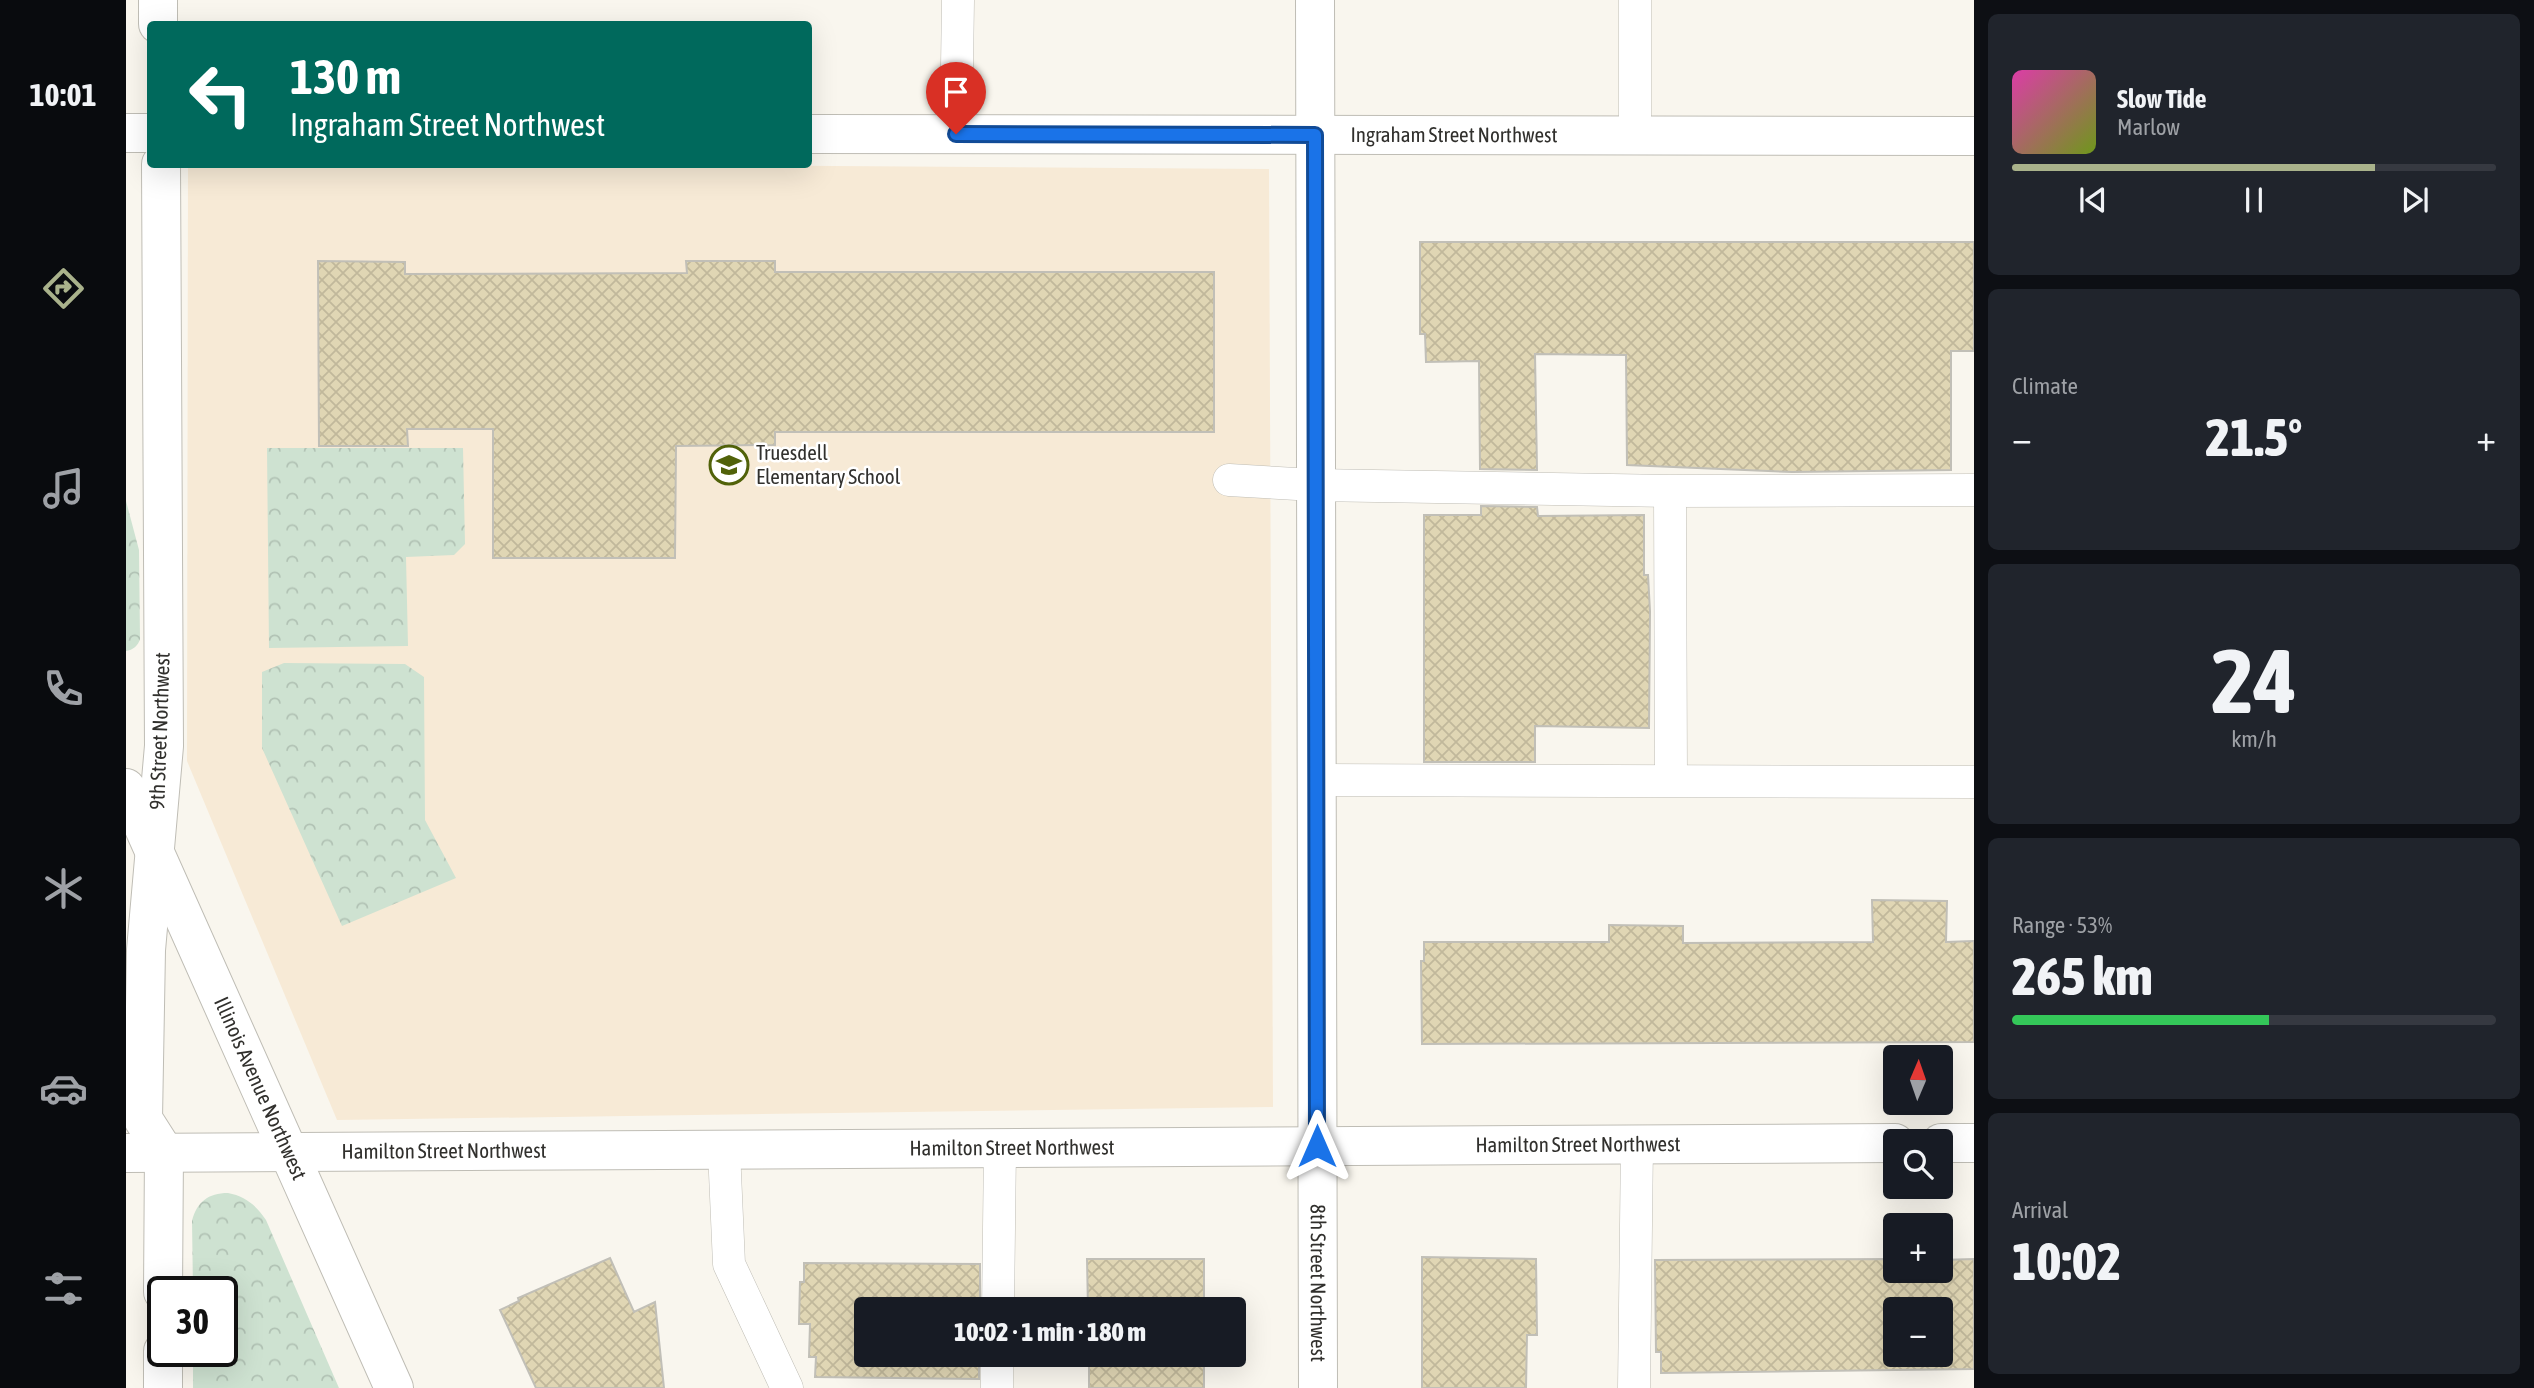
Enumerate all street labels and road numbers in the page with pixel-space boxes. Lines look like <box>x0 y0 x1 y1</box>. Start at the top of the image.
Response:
street label: Ingraham Street Northwest <box>1350 122 1558 146</box>
street label: 9th Street Northwest <box>144 652 174 810</box>
street label: Illinois Avenue Northwest <box>210 993 312 1183</box>
street label: Hamilton Street Northwest <box>1475 1131 1681 1156</box>
street label: Hamilton Street Northwest <box>909 1134 1115 1160</box>
street label: Hamilton Street Northwest <box>341 1138 547 1163</box>
street label: 8th Street Northwest <box>1307 1204 1331 1362</box>

